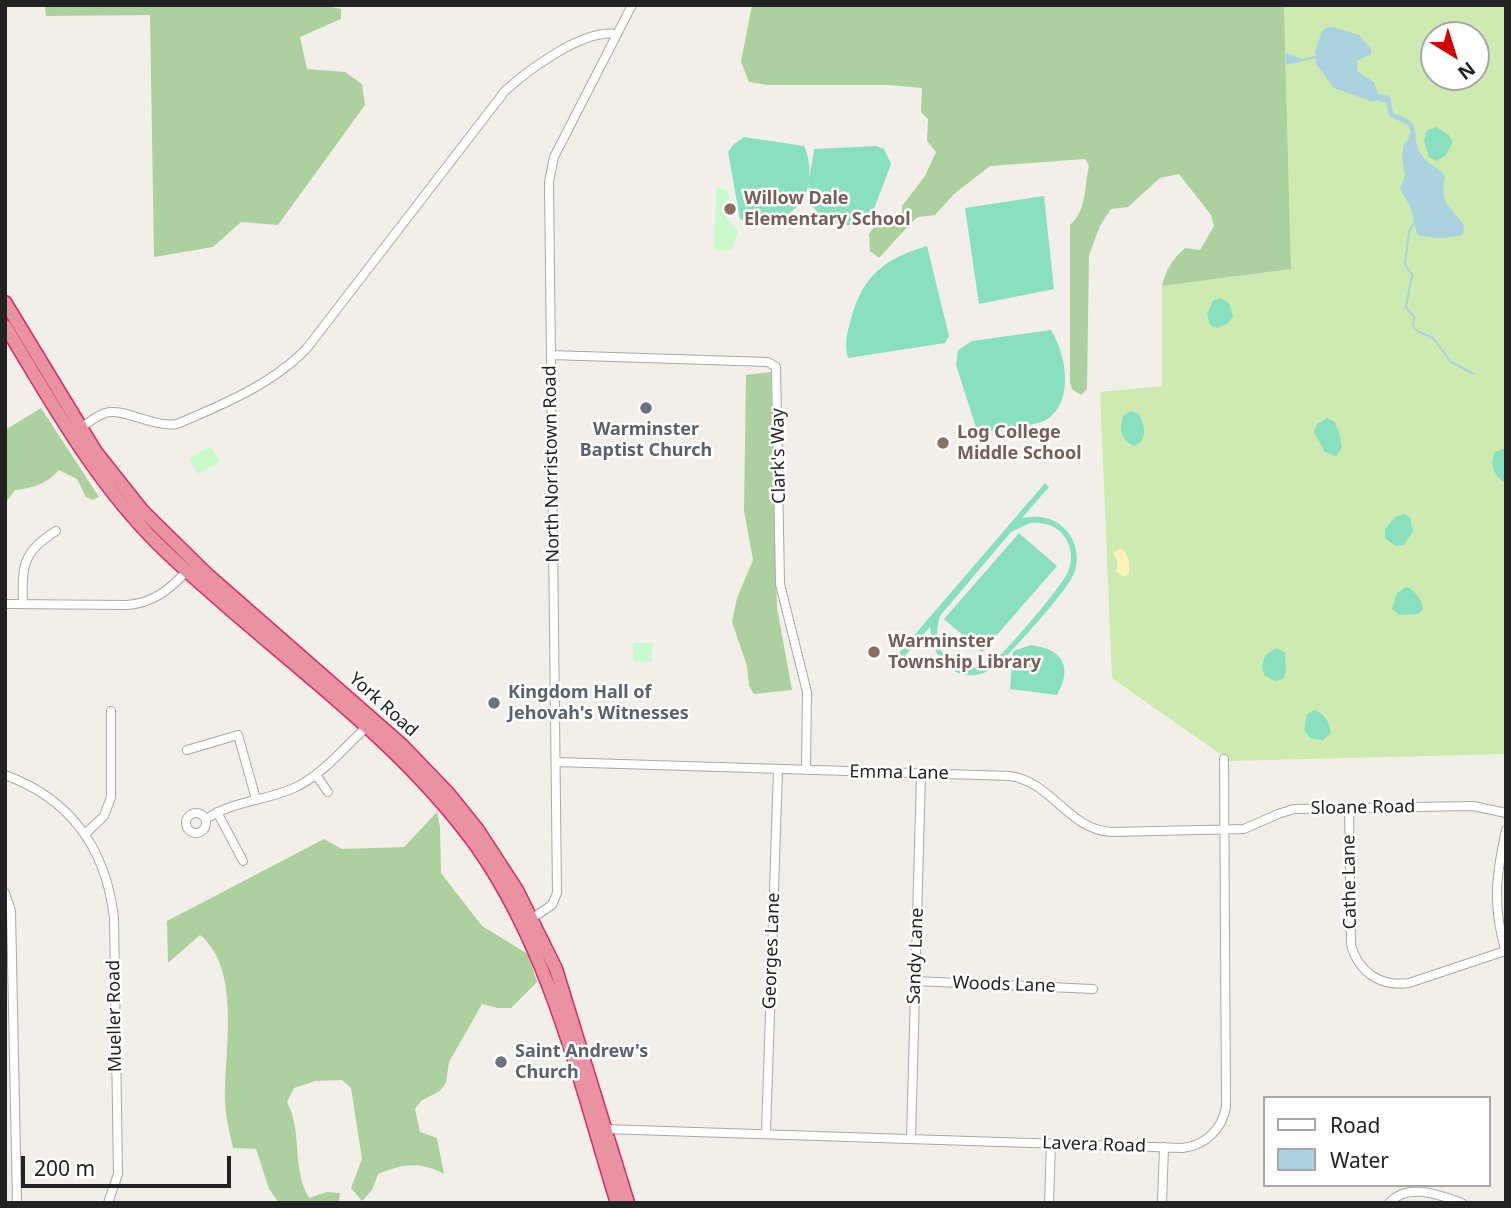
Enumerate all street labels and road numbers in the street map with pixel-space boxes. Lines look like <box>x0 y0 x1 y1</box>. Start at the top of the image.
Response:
street label: North Norristown Road <box>539 365 565 563</box>
street label: Clark's Way <box>767 408 791 504</box>
street label: York Road <box>344 668 422 742</box>
street label: Emma Lane <box>849 761 949 785</box>
street label: Sloane Road <box>1310 796 1416 820</box>
street label: Cathe Lane <box>1338 834 1362 930</box>
street label: Georges Lane <box>759 892 785 1010</box>
street label: Sandy Lane <box>904 907 928 1005</box>
street label: Mueller Road <box>103 960 127 1072</box>
street label: Woods Lane <box>952 972 1056 998</box>
street label: Lavera Road <box>1042 1132 1146 1158</box>

